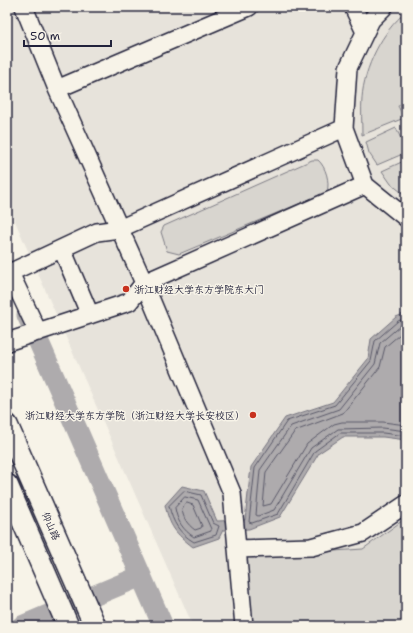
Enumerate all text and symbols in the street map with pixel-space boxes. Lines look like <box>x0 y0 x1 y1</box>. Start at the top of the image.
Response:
scale bar <box>24 22 111 48</box>
text: 50 m <box>30 28 60 44</box>
place label: 浙江财经大学东方学院东大门 <box>134 283 264 296</box>
marker: 浙江财经大学东方学院东大门 <box>121 284 131 294</box>
place label: 浙江财经大学东方学院（浙江财经大学长安校区） <box>25 409 245 422</box>
marker: 浙江财经大学东方学院（浙江财经大学长安校区） <box>248 410 258 420</box>
street label: 仰山路 <box>39 510 63 542</box>

